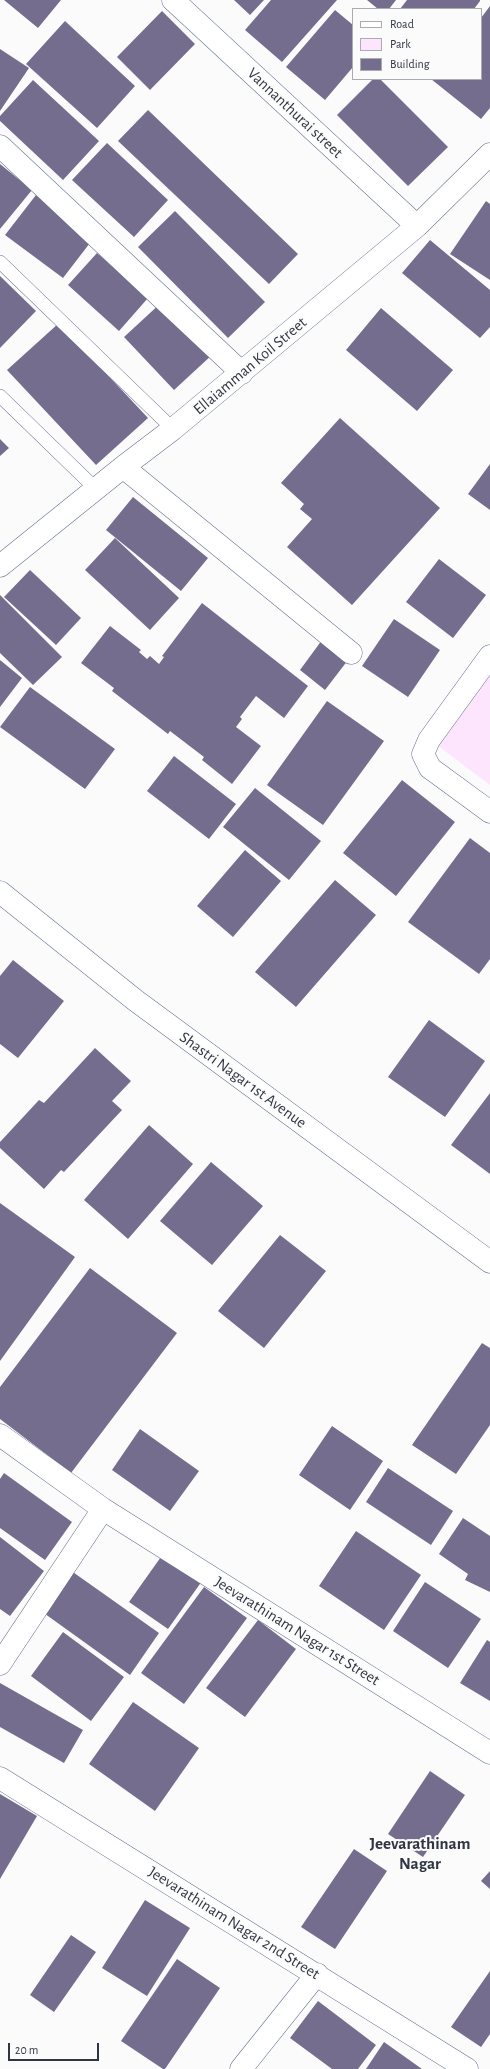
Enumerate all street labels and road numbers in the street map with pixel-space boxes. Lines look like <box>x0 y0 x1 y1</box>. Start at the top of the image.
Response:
street label: Vannanthurai street <box>243 64 347 162</box>
street label: Ellaiamman Koil Street <box>189 313 311 419</box>
street label: Shastri Nagar 1st Avenue <box>176 1027 310 1133</box>
street label: Jeevarathinam Nagar 1st Street <box>211 1572 383 1690</box>
street label: Jeevarathinam Nagar 2nd Street <box>145 1862 323 1984</box>

